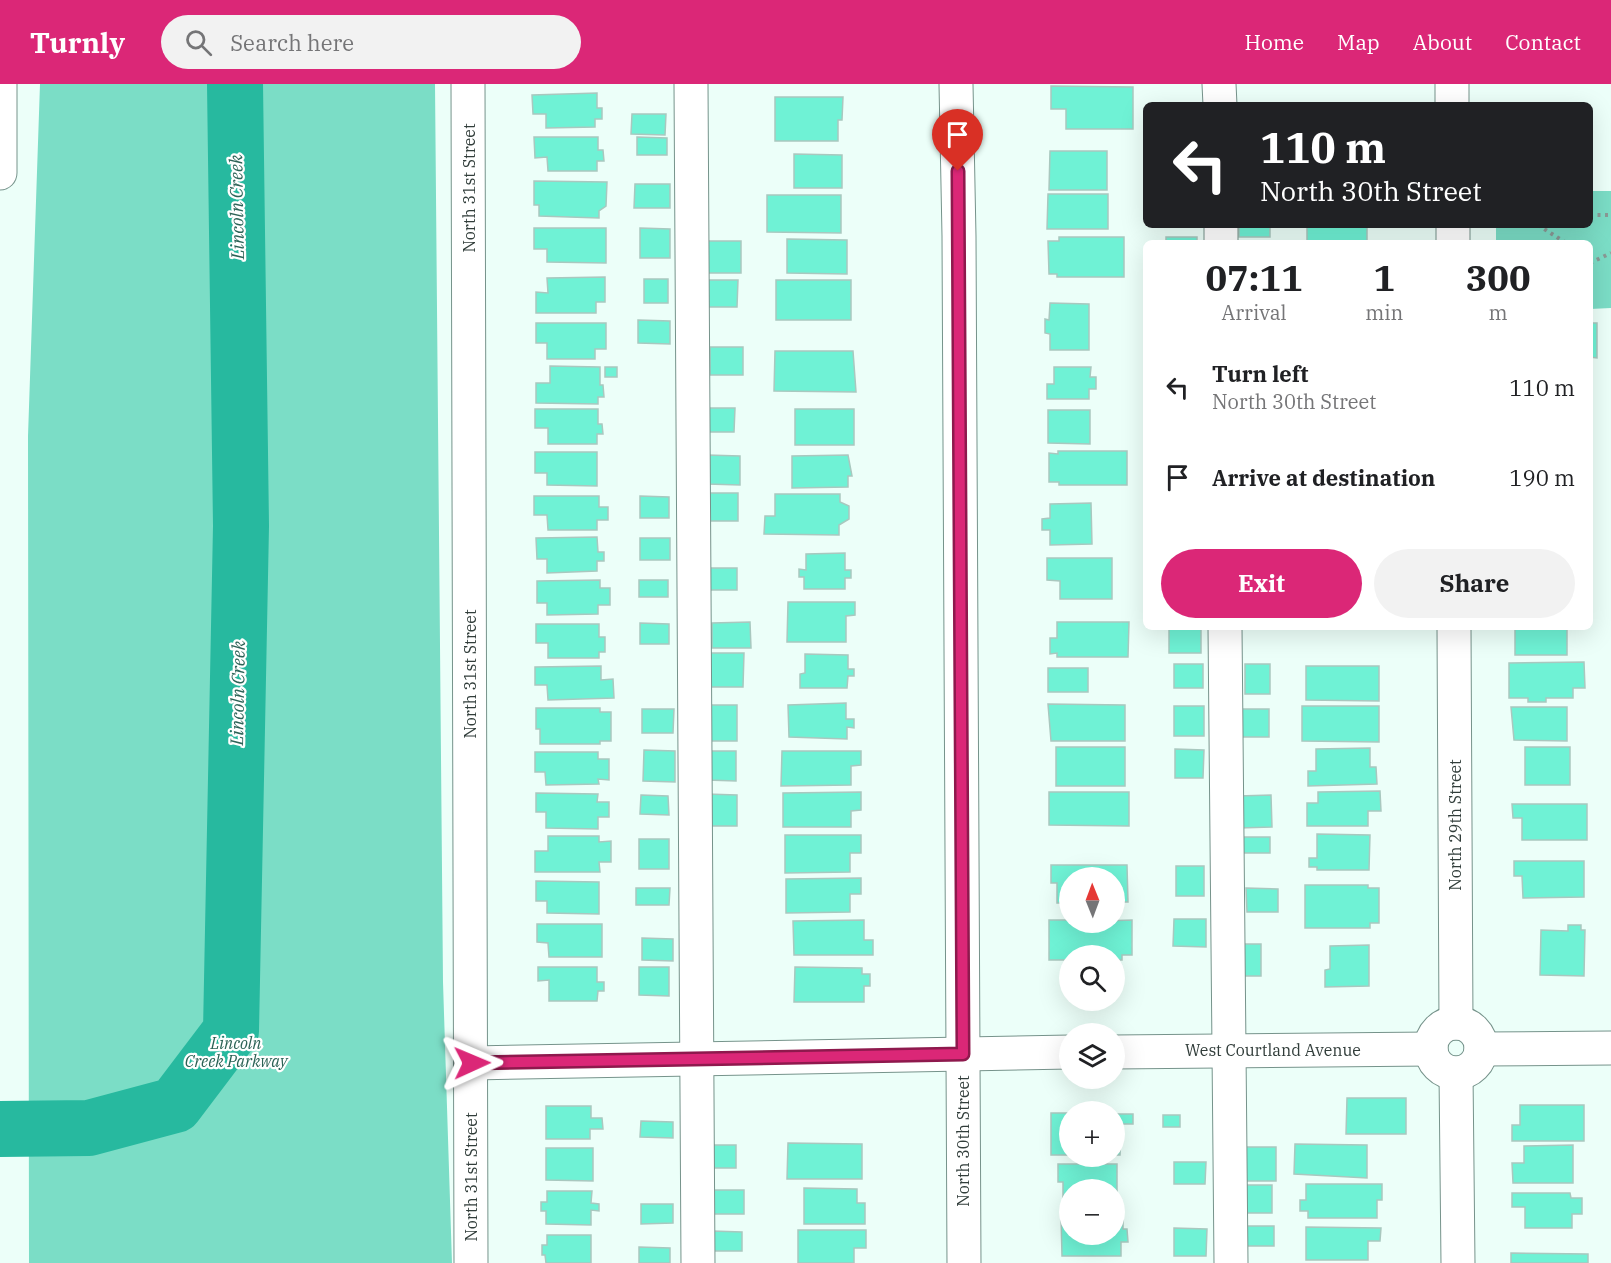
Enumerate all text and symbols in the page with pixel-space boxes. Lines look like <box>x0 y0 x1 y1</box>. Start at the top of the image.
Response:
search box <box>161 15 581 69</box>
text: Turnly <box>30 24 125 61</box>
icon: search <box>182 26 215 59</box>
text: Search here <box>230 28 354 57</box>
text: Home <box>1244 28 1304 56</box>
text: Map <box>1337 28 1380 56</box>
text: About <box>1413 28 1472 56</box>
text: Contact <box>1505 28 1581 56</box>
pin <box>932 109 983 171</box>
icon: arrive <box>941 118 974 151</box>
text: 110 m <box>1260 120 1386 175</box>
street label: North 31st Street <box>459 123 479 253</box>
icon: left <box>1161 126 1239 204</box>
water label: Lincoln Creek <box>224 154 249 261</box>
text: North 30th Street <box>1260 173 1482 208</box>
text: 07:11 <box>1205 254 1303 301</box>
text: 1 <box>1373 254 1395 301</box>
text: 300 <box>1466 254 1531 301</box>
text: Arrival <box>1222 299 1287 326</box>
text: min <box>1365 299 1403 326</box>
text: m <box>1489 299 1508 326</box>
text: Turn left <box>1212 359 1308 388</box>
icon: left <box>1161 371 1194 404</box>
text: 110 m <box>1509 373 1575 402</box>
text: North 30th Street <box>1212 388 1376 415</box>
icon: arrive <box>1161 461 1194 494</box>
text: Arrive at destination <box>1212 463 1435 492</box>
text: 190 m <box>1509 463 1575 492</box>
button: Exit <box>1161 549 1362 618</box>
button: Share <box>1374 549 1575 618</box>
street label: North 31st Street <box>460 609 480 739</box>
water label: Lincoln Creek <box>225 640 250 747</box>
street label: North 29th Street <box>1445 759 1465 891</box>
north arrow <box>1059 867 1125 933</box>
map controls <box>1059 867 1125 1245</box>
button: search <box>1059 945 1125 1011</box>
button: layers <box>1059 1023 1125 1089</box>
position arrow <box>440 1031 504 1095</box>
park label: Lincoln Creek Parkway <box>185 1033 289 1071</box>
street label: West Courtland Avenue <box>1185 1040 1361 1060</box>
street label: North 30th Street <box>953 1075 973 1207</box>
button: + <box>1059 1101 1125 1167</box>
street label: North 31st Street <box>461 1112 481 1242</box>
button: − <box>1059 1179 1125 1245</box>

